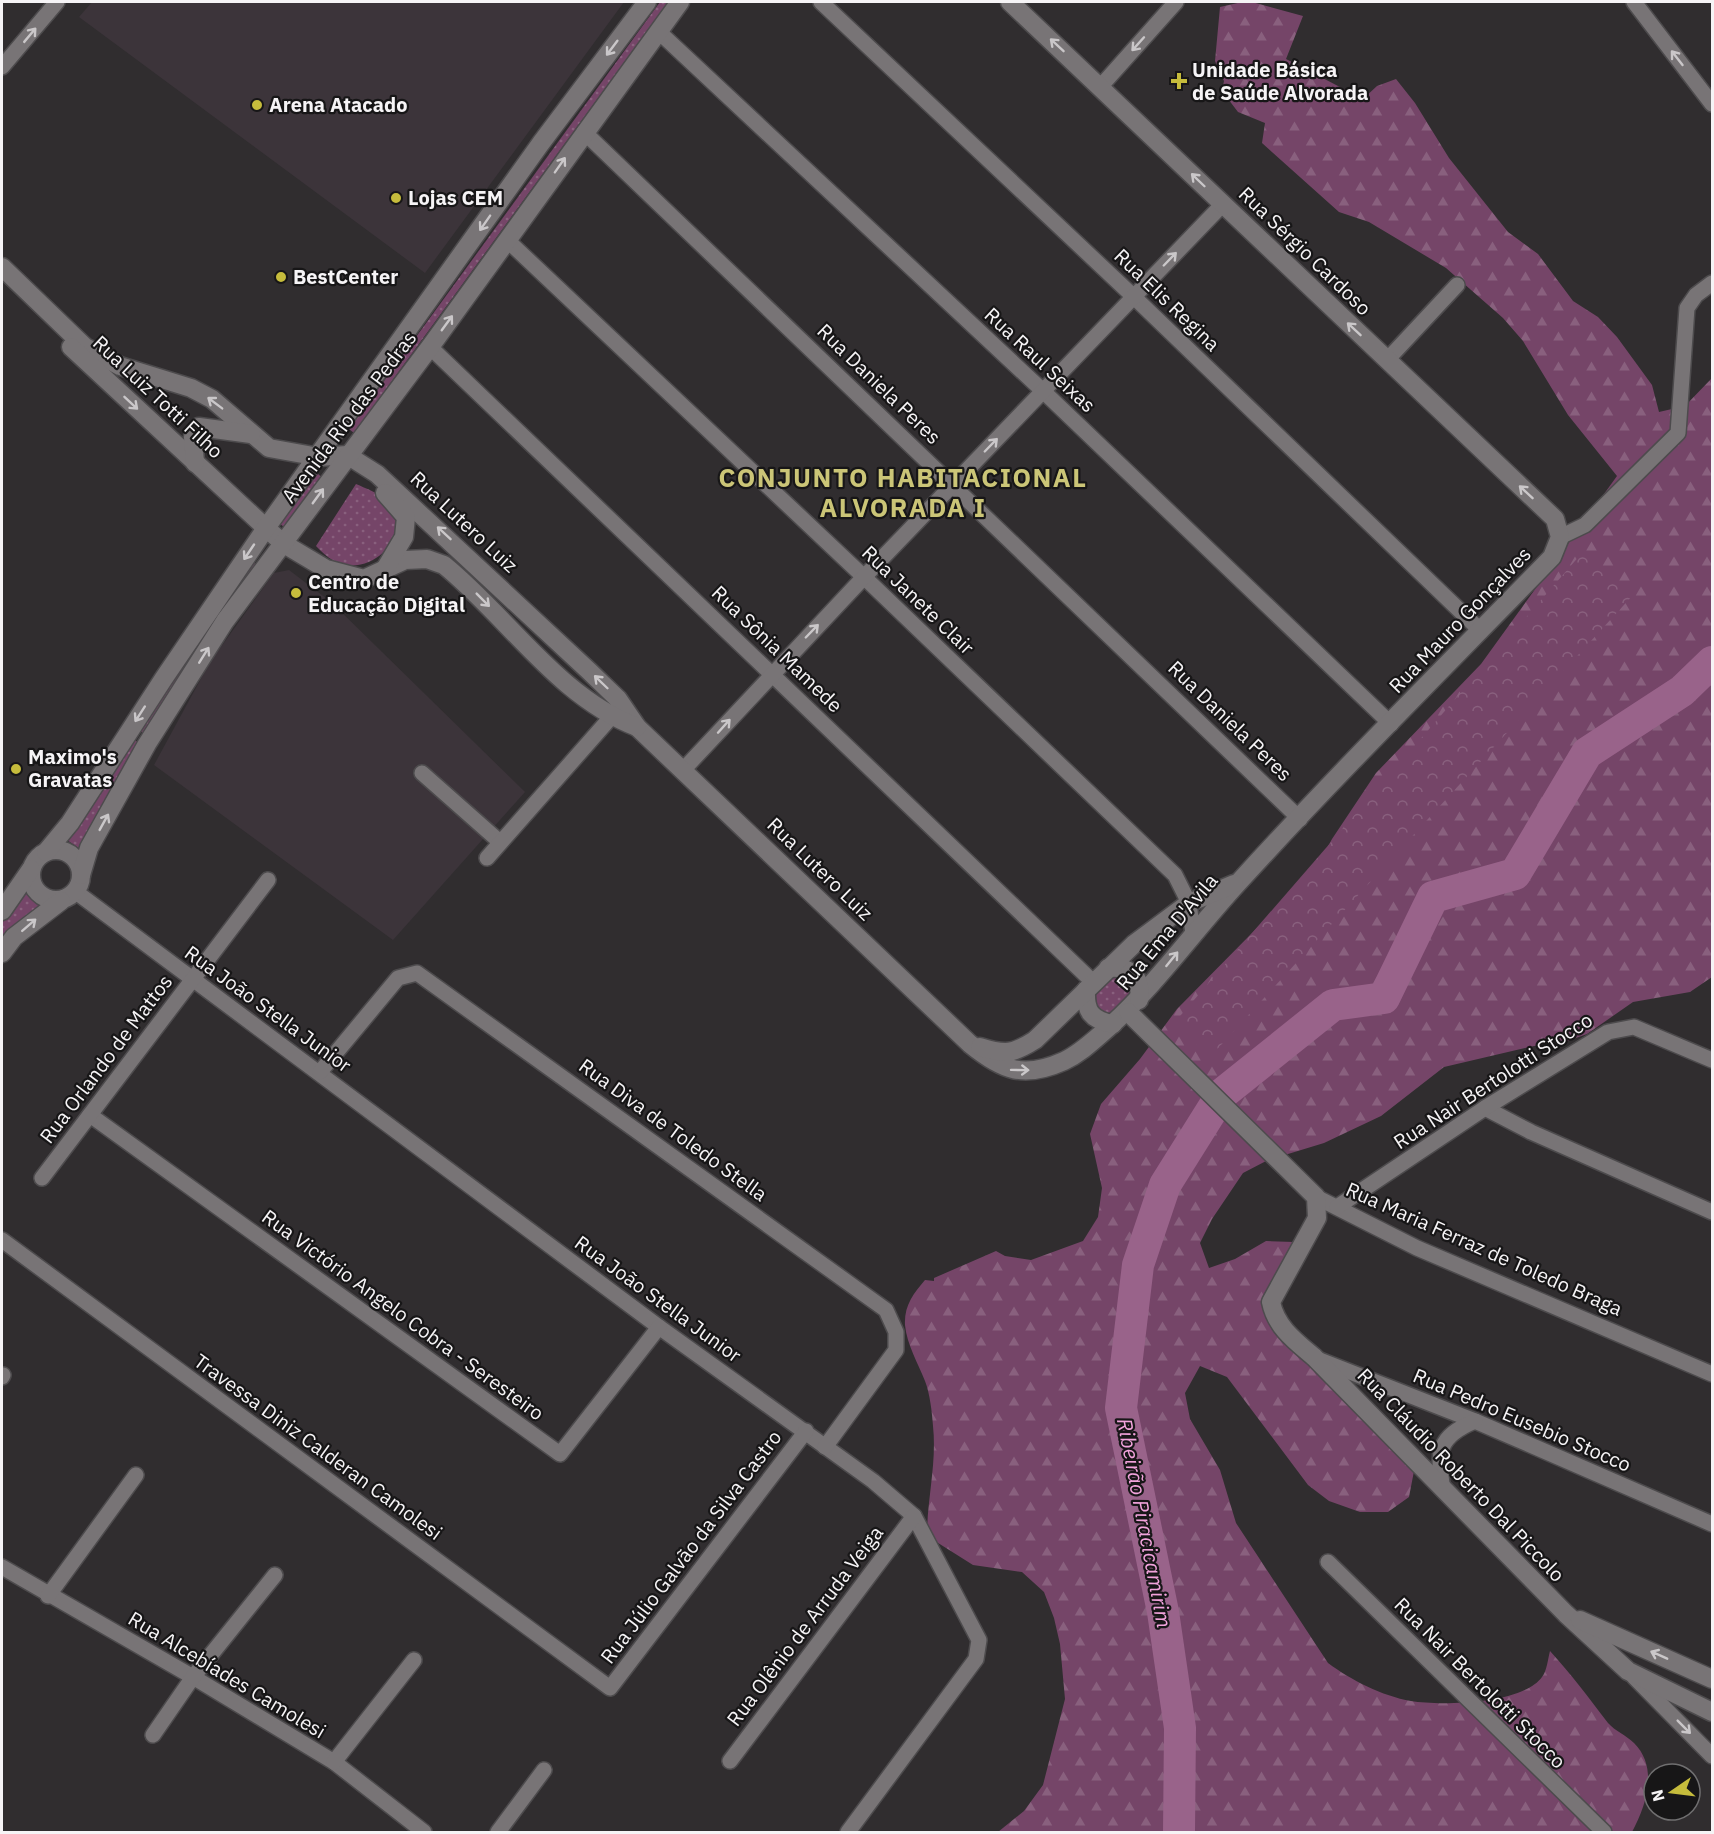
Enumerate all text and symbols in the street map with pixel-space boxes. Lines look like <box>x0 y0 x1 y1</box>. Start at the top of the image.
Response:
one-way arrow <box>23 27 36 43</box>
one-way arrow <box>1131 36 1145 51</box>
one-way arrow <box>1050 38 1065 52</box>
one-way arrow <box>606 40 618 56</box>
one-way arrow <box>1670 50 1683 66</box>
place label: Unidade Básica de Saúde Alvorada <box>1192 56 1368 106</box>
marker: Unidade Básica de Saúde Alvorada <box>1170 72 1188 90</box>
place label: Arena Atacado <box>269 91 407 118</box>
marker: Arena Atacado <box>250 98 264 112</box>
one-way arrow <box>554 157 566 173</box>
one-way arrow <box>1190 172 1205 187</box>
street label: Rua Sérgio Cardoso <box>1233 180 1378 321</box>
place label: Lojas CEM <box>408 184 503 211</box>
marker: Lojas CEM <box>389 191 403 205</box>
one-way arrow <box>479 214 491 230</box>
street label: Rua Elis Regina <box>1109 242 1226 357</box>
one-way arrow <box>1163 252 1178 267</box>
place label: BestCenter <box>293 263 398 290</box>
marker: BestCenter <box>274 270 288 284</box>
street label: Rua Raul Seixas <box>979 301 1102 418</box>
one-way arrow <box>441 316 453 332</box>
street label: Rua Daniela Peres <box>812 317 947 450</box>
one-way arrow <box>1347 321 1362 336</box>
street label: Avenida Rio das Pedras <box>275 325 422 508</box>
street label: Rua Luiz Totti Filho <box>87 329 229 464</box>
one-way arrow <box>123 396 138 410</box>
one-way arrow <box>208 397 224 409</box>
one-way arrow <box>984 437 999 452</box>
district label: CONJUNTO HABITACIONAL ALVORADA I <box>719 460 1087 524</box>
street label: Rua Lutero Luiz <box>405 465 524 578</box>
one-way arrow <box>1519 485 1534 499</box>
one-way arrow <box>312 489 324 505</box>
one-way arrow <box>437 527 452 541</box>
street label: Rua Janete Clair <box>856 539 980 660</box>
street label: Rua Mauro Gonçalves <box>1383 541 1537 699</box>
one-way arrow <box>243 544 256 561</box>
place label: Centro de Educação Digital <box>308 568 465 618</box>
street label: Rua Sônia Mamede <box>706 579 849 718</box>
marker: Centro de Educação Digital <box>289 586 303 600</box>
one-way arrow <box>475 593 490 608</box>
one-way arrow <box>805 623 820 638</box>
one-way arrow <box>197 646 210 663</box>
street label: Rua Daniela Peres <box>1163 654 1298 787</box>
one-way arrow <box>593 675 608 689</box>
one-way arrow <box>134 705 146 722</box>
one-way arrow <box>717 719 731 734</box>
place label: Maximo's Gravatas <box>28 743 117 793</box>
marker: Maximo's Gravatas <box>9 762 23 776</box>
street label: Rua Lutero Luiz <box>762 811 879 926</box>
one-way arrow <box>98 814 110 831</box>
street label: Rua Ema D'Avila <box>1110 867 1224 996</box>
one-way arrow <box>21 918 37 931</box>
street label: Rua João Stella Junior <box>180 939 357 1078</box>
one-way arrow <box>1166 951 1179 967</box>
street label: Rua Orlando de Mattos <box>33 969 178 1149</box>
street label: Rua Nair Bertolotti Stocco <box>1388 1006 1597 1155</box>
street label: Rua Diva de Toledo Stella <box>574 1052 773 1207</box>
one-way arrow <box>1010 1064 1030 1076</box>
street label: Rua Maria Ferraz de Toledo Braga <box>1342 1175 1627 1322</box>
street label: Rua Victório Angelo Cobra - Seresteiro <box>257 1203 550 1426</box>
street label: Rua João Stella Junior <box>570 1229 747 1368</box>
street label: Travessa Diniz Calderan Camolesi <box>189 1347 448 1546</box>
street label: Rua Pedro Eusebio Stocco <box>1409 1361 1635 1478</box>
street label: Rua Cláudio Roberto Dal Piccolo <box>1352 1362 1571 1587</box>
water label: Ribeirão Piracicamirim <box>1111 1415 1179 1630</box>
street label: Rua Júlio Galvão da Silva Castro <box>594 1425 787 1669</box>
street label: Rua Olênio de Arruda Veiga <box>720 1520 889 1731</box>
street label: Rua Nair Bertolotti Stocco <box>1389 1591 1572 1774</box>
street label: Rua Alcebíades Camolesi <box>123 1605 331 1744</box>
one-way arrow <box>1650 1649 1668 1660</box>
one-way arrow <box>1677 1720 1691 1735</box>
north arrow <box>1642 1762 1702 1822</box>
text: N <box>1646 1788 1669 1804</box>

